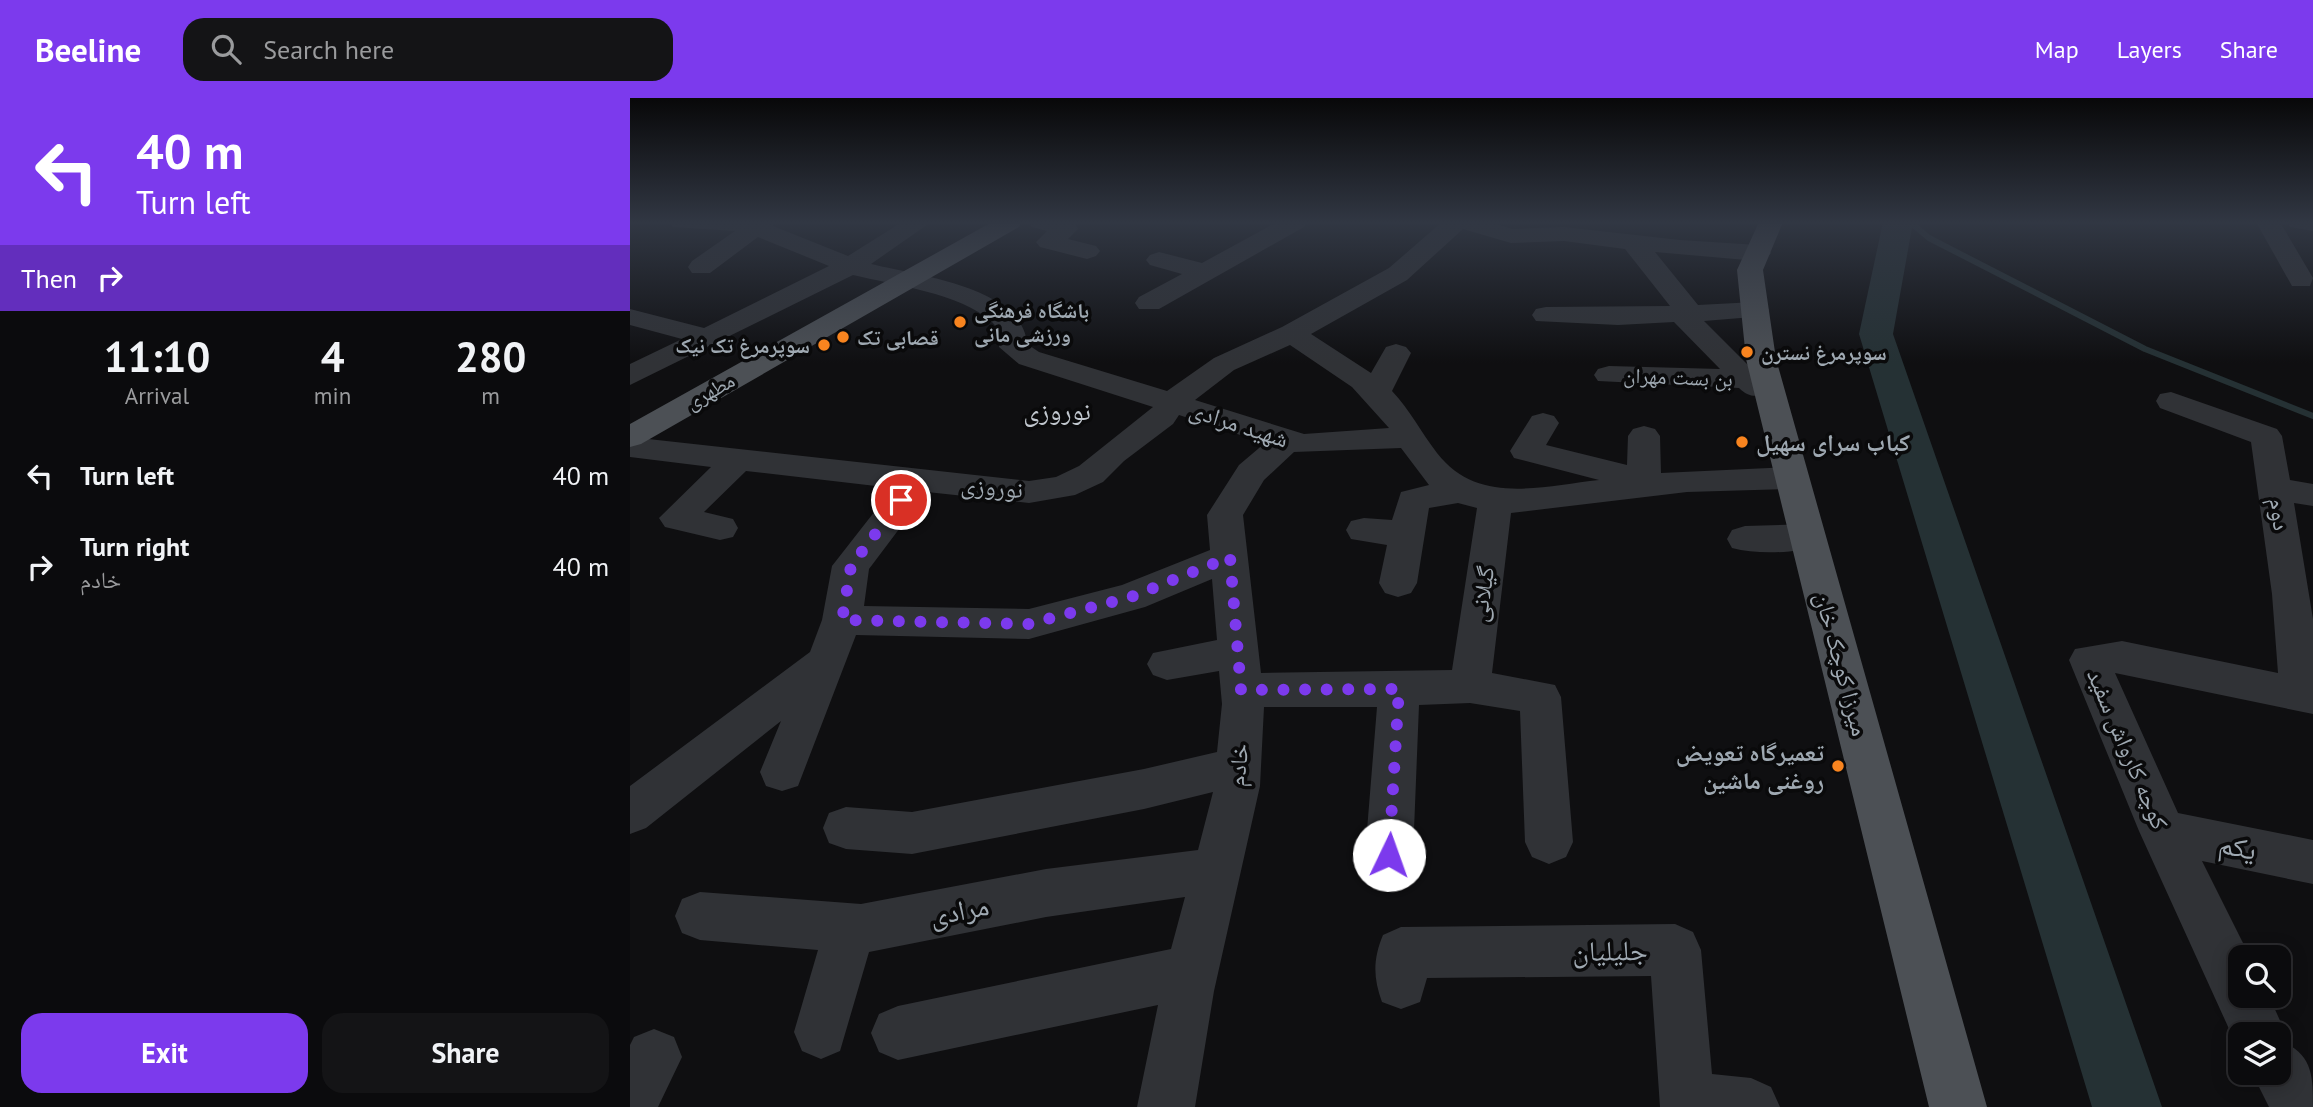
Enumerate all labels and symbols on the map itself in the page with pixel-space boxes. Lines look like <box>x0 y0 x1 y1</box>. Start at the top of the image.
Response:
place label: باشگاه فرهنگی ورزشی مانی <box>974 297 1089 348</box>
marker: باشگاه فرهنگی ورزشی مانی <box>952 314 968 330</box>
place label: قصابی تک <box>857 324 939 351</box>
marker: قصابی تک <box>835 329 851 345</box>
place label: سوپرمرغ تک نیک <box>675 332 810 359</box>
marker: سوپرمرغ تک نیک <box>816 337 832 353</box>
place label: سوپرمرغ نسترن <box>1761 339 1887 366</box>
marker: سوپرمرغ نسترن <box>1739 344 1755 360</box>
street label: بن بست مهران <box>1623 362 1733 392</box>
street label: مطهری <box>681 367 739 415</box>
street label: شهید مرادی <box>1185 393 1293 455</box>
district label: نوروزی <box>1023 394 1091 427</box>
place label: کباب سرای سهیل <box>1756 427 1911 458</box>
marker: کباب سرای سهیل <box>1734 434 1750 450</box>
street label: نوروزی <box>960 469 1024 505</box>
pin <box>871 470 931 530</box>
street label: دوم <box>2261 495 2298 533</box>
street label: گیلانی <box>1463 564 1501 624</box>
street label: میرزا کوچک خان <box>1808 589 1876 739</box>
street label: کوچه کارواش سفید <box>2080 664 2176 834</box>
place label: تعمیرگاه تعویض روغنی ماشین <box>1676 737 1825 796</box>
street label: خادم <box>1221 742 1256 788</box>
marker: تعمیرگاه تعویض روغنی ماشین <box>1830 758 1846 774</box>
position arrow <box>1352 818 1426 892</box>
street label: یکم <box>2216 824 2260 869</box>
street label: مرادی <box>926 886 992 934</box>
street label: جلیلیان <box>1572 931 1648 969</box>

